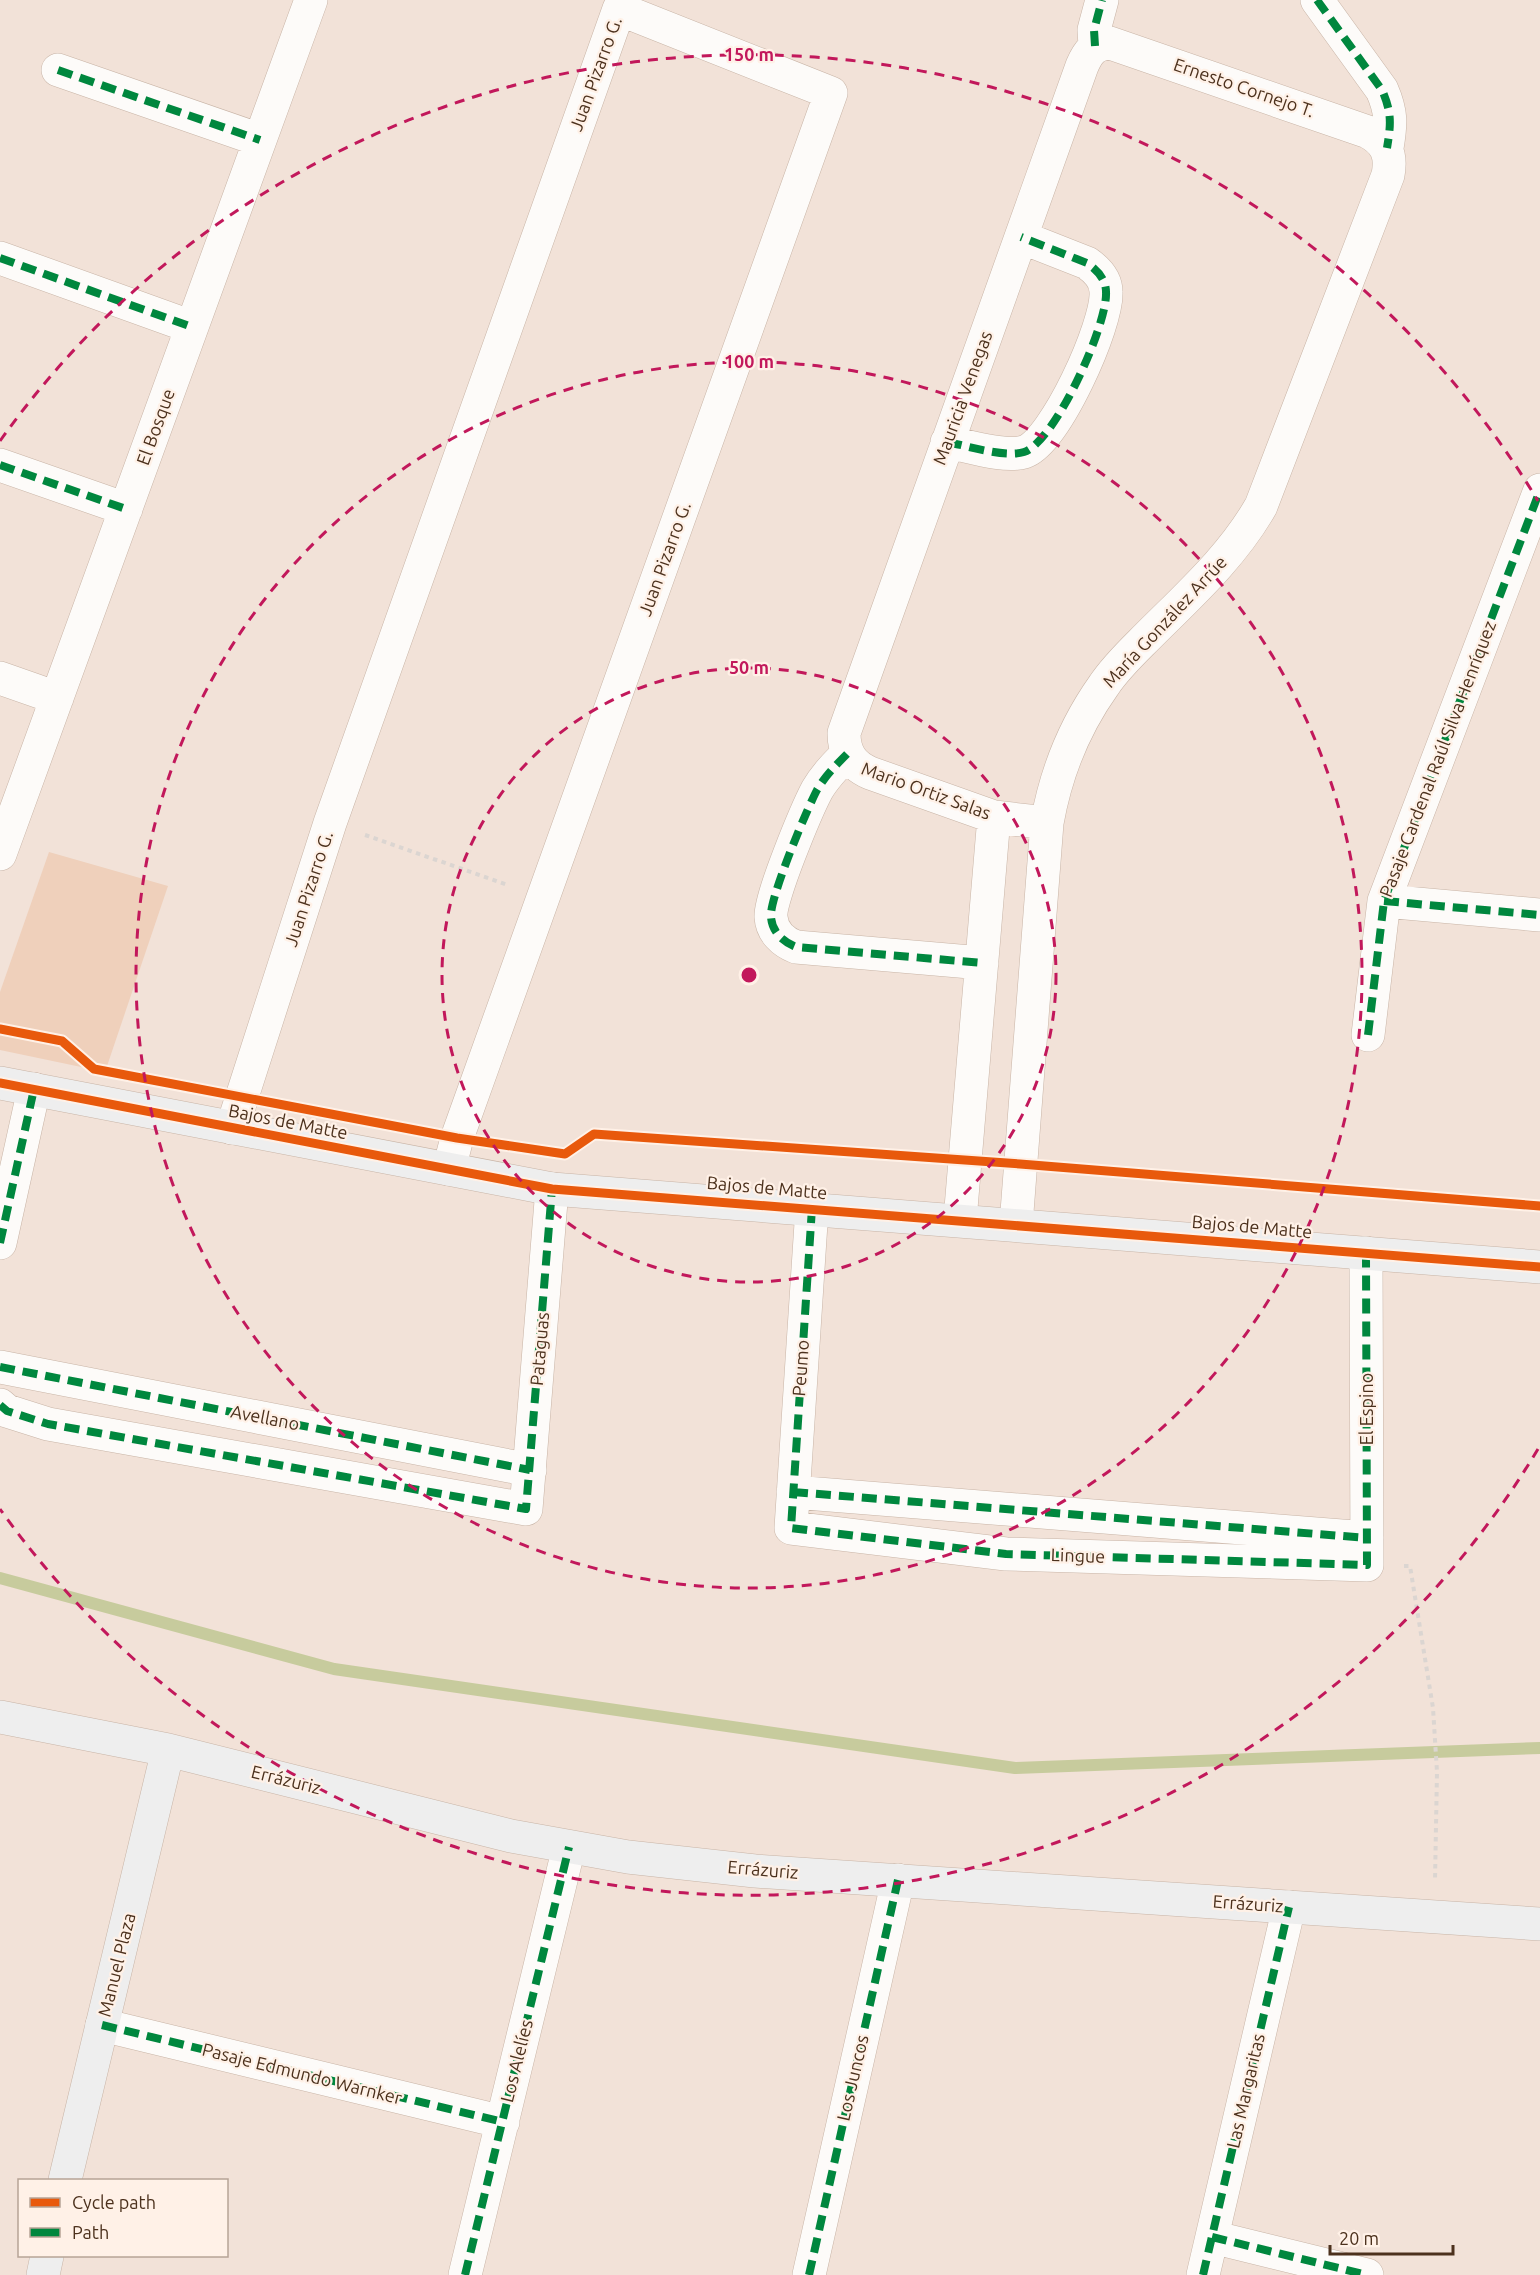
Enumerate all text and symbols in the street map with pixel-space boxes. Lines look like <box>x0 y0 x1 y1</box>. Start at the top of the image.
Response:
street label: Juan Pizarro G. <box>565 14 625 134</box>
text: 150 m <box>724 44 774 64</box>
street label: Ernesto Cornejo T. <box>1171 54 1317 121</box>
street label: Mauricia Venegas <box>929 328 996 467</box>
text: 100 m <box>724 351 774 371</box>
street label: El Bosque <box>132 386 178 467</box>
street label: Juan Pizarro G. <box>634 499 694 619</box>
street label: María González Arrúe <box>1098 551 1230 691</box>
street label: Pasaje Cardenal Raúl Silva Henríquez <box>1375 618 1499 900</box>
text: 50 m <box>729 657 769 677</box>
street label: Mario Ortiz Salas <box>859 757 994 823</box>
street label: Juan Pizarro G. <box>280 828 336 949</box>
centre of rings <box>739 965 759 985</box>
street label: Bajos de Matte <box>227 1100 350 1142</box>
street label: Bajos de Matte <box>706 1172 828 1202</box>
street label: Bajos de Matte <box>1191 1211 1313 1241</box>
street label: Pataguas <box>526 1311 552 1387</box>
street label: Peumo <box>788 1339 812 1397</box>
street label: El Espino <box>1356 1373 1376 1445</box>
street label: Avellano <box>229 1401 301 1433</box>
street label: Lingue <box>1051 1544 1106 1566</box>
street label: Errázuriz <box>249 1761 323 1797</box>
street label: Errázuriz <box>727 1856 799 1882</box>
street label: Errázuriz <box>1212 1891 1284 1915</box>
street label: Manuel Plaza <box>93 1911 139 2019</box>
street label: Los Alelíes <box>496 2017 536 2104</box>
street label: Las Margaritas <box>1222 2031 1268 2150</box>
street label: Los Juncos <box>832 2033 872 2123</box>
street label: Pasaje Edmundo Warnker <box>200 2038 404 2108</box>
legend <box>18 2179 228 2257</box>
text: Cycle path <box>72 2192 156 2212</box>
scale bar <box>1330 2218 1453 2256</box>
text: Path <box>72 2222 109 2242</box>
text: 20 m <box>1339 2228 1379 2248</box>

